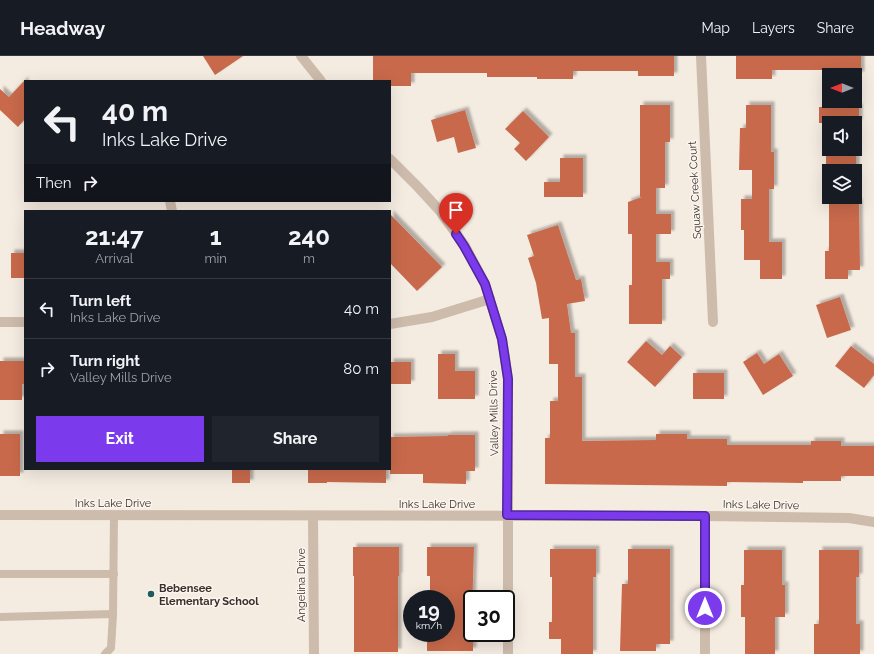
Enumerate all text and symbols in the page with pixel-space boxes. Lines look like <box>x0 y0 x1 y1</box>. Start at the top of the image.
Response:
text: Headway <box>20 17 105 39</box>
text: Map <box>702 20 730 36</box>
text: Layers <box>752 20 795 36</box>
text: Share <box>817 20 854 36</box>
north arrow <box>822 68 862 108</box>
map controls <box>822 68 862 204</box>
text: 40 m <box>102 95 168 128</box>
icon: left <box>36 96 88 148</box>
button: sound <box>822 116 862 156</box>
text: Inks Lake Drive <box>102 129 227 150</box>
street label: Squaw Creek Court <box>686 140 704 239</box>
button: layers <box>822 164 862 204</box>
icon: right <box>79 172 101 194</box>
text: Then <box>36 174 71 192</box>
pin <box>439 193 473 234</box>
icon: arrive <box>445 199 467 221</box>
text: 21:47 <box>85 222 144 251</box>
text: 1 <box>210 222 222 251</box>
text: 240 <box>288 222 330 251</box>
text: Arrival <box>95 251 133 266</box>
text: min <box>205 251 227 266</box>
text: m <box>303 251 315 266</box>
text: Turn left <box>70 292 131 310</box>
icon: left <box>36 298 58 320</box>
text: 40 m <box>344 300 379 318</box>
text: Inks Lake Drive <box>70 310 160 325</box>
text: Turn right <box>70 352 140 370</box>
icon: right <box>36 358 58 380</box>
text: 80 m <box>343 360 379 378</box>
street label: Valley Mills Drive <box>487 369 501 456</box>
text: Valley Mills Drive <box>70 370 172 385</box>
button: Exit <box>36 416 204 462</box>
button: Share <box>212 416 379 462</box>
street label: Inks Lake Drive <box>75 497 152 510</box>
street label: Inks Lake Drive <box>399 498 476 511</box>
street label: Inks Lake Drive <box>723 498 800 512</box>
street label: Angelina Drive <box>295 547 308 622</box>
place label: Bebensee Elementary School <box>159 582 259 608</box>
position arrow <box>684 587 726 629</box>
marker: Bebensee Elementary School <box>146 589 156 599</box>
speed limit sign: 30 <box>463 590 515 642</box>
text: 19 <box>418 599 440 623</box>
text: km/h <box>416 620 442 631</box>

